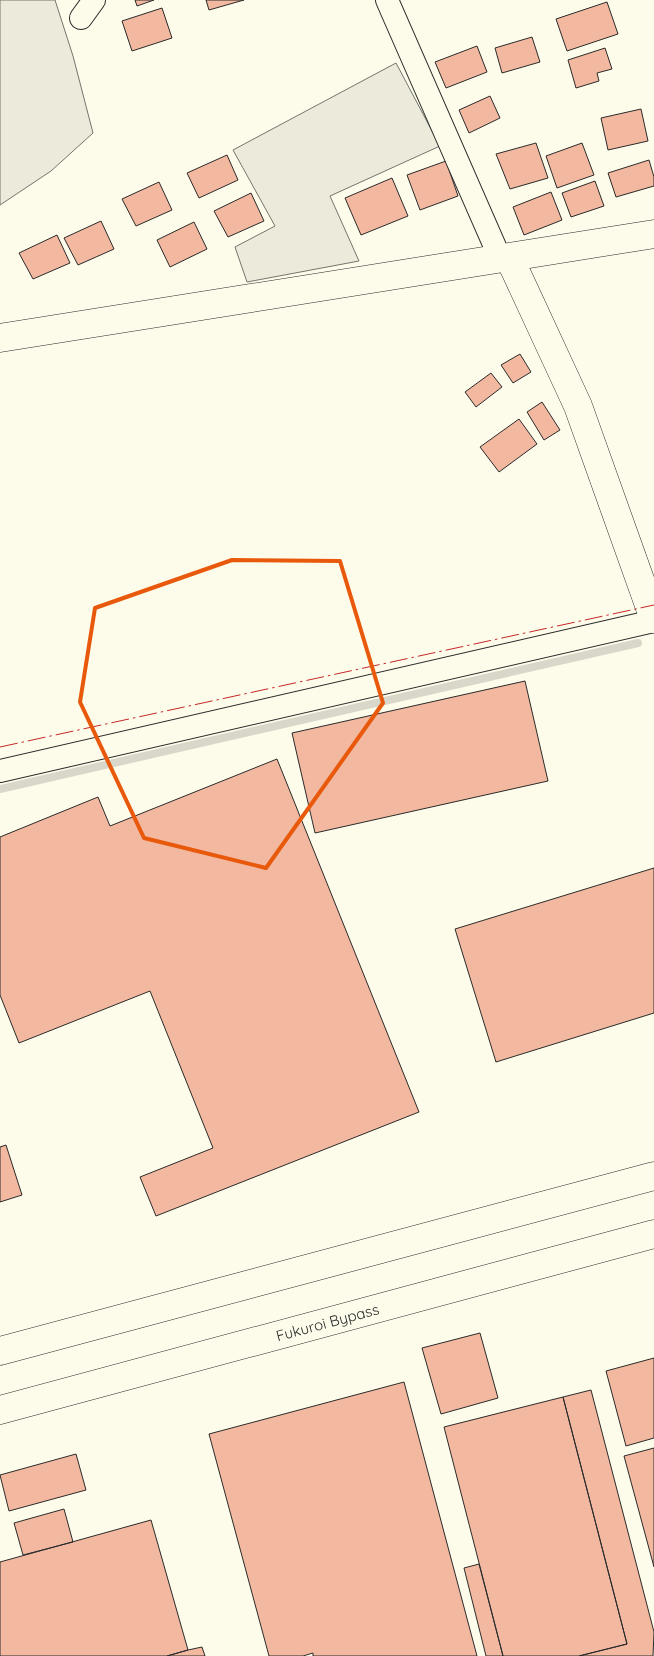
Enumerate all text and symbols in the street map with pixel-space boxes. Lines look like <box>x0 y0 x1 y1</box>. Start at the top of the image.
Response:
street label: Fukuroi Bypass <box>274 1299 381 1345</box>

